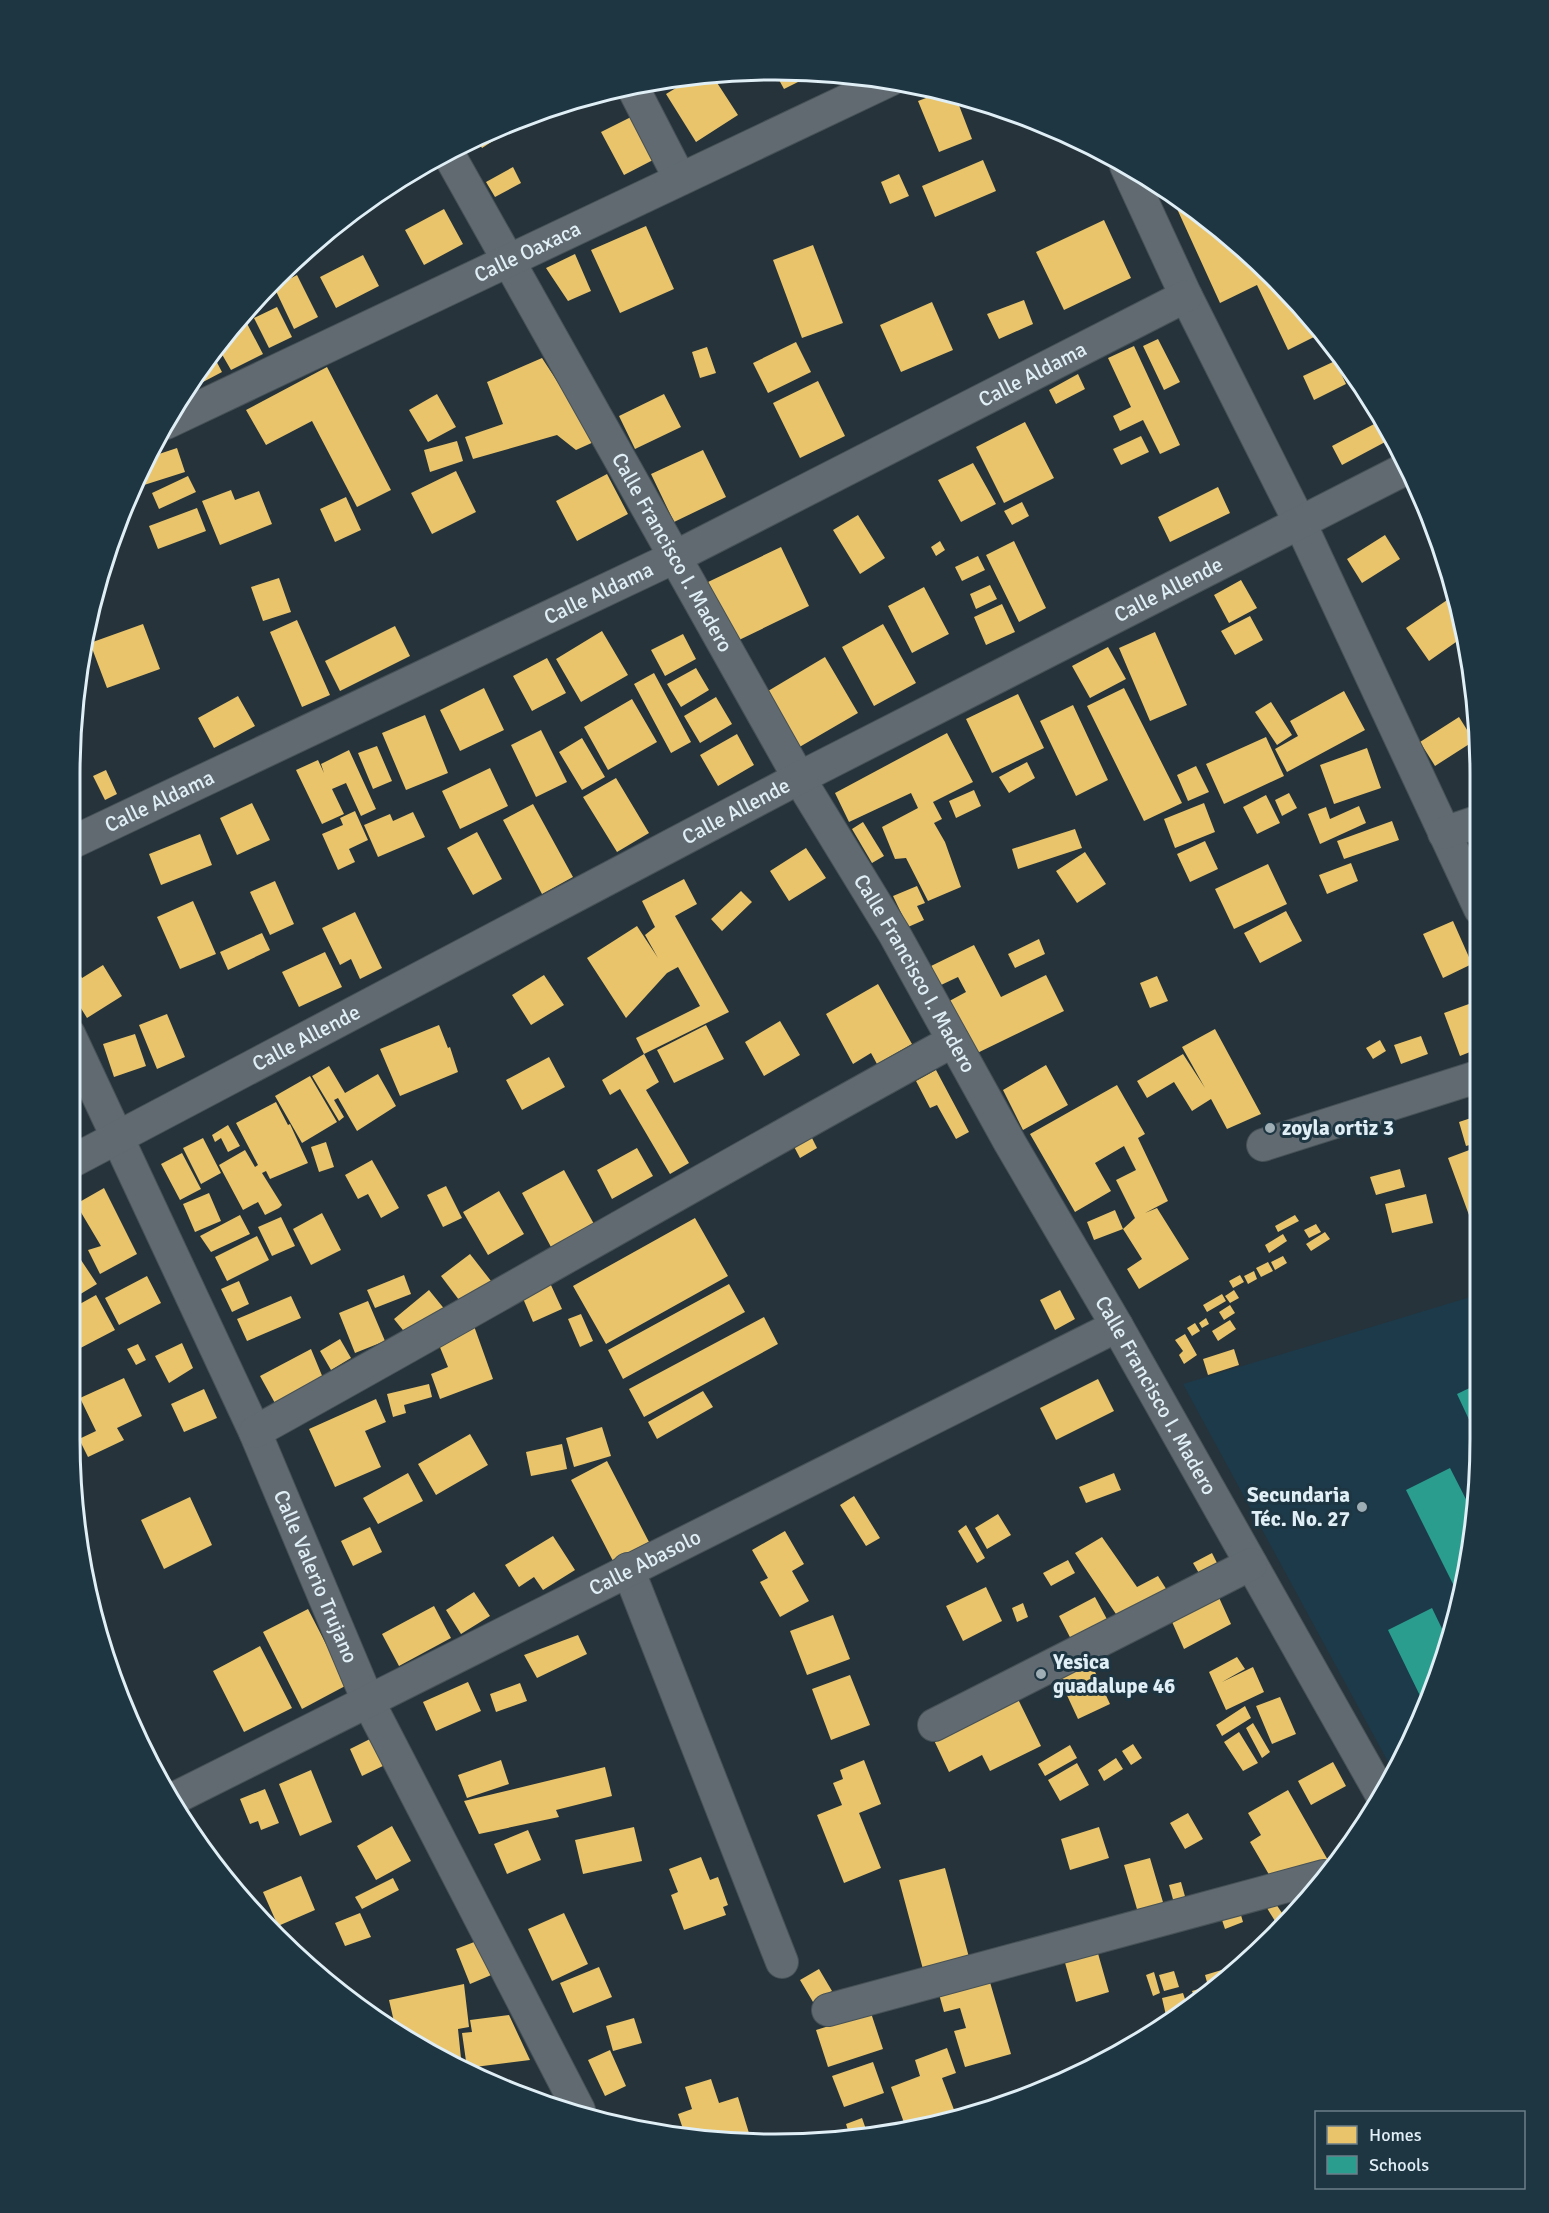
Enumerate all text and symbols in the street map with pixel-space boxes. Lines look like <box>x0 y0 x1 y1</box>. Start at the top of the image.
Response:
street label: Calle Oaxaca <box>470 215 585 288</box>
street label: Calle Aldama <box>974 336 1091 413</box>
street label: Calle Francisco I. Madero <box>606 448 739 657</box>
street label: Calle Allende <box>1110 551 1227 628</box>
street label: Calle Aldama <box>540 556 658 630</box>
street label: Calle Aldama <box>100 764 218 838</box>
street label: Calle Allende <box>677 772 794 850</box>
street label: Calle Francisco I. Madero <box>848 869 982 1077</box>
street label: Calle Allende <box>248 999 365 1077</box>
place label: zoyla ortiz 3 <box>1282 1115 1394 1141</box>
marker: zoyla ortiz 3 <box>1263 1121 1277 1135</box>
street label: Calle Francisco I. Madero <box>1089 1291 1223 1499</box>
place label: Secundaria Téc. No. 27 <box>1247 1482 1350 1532</box>
street label: Calle Valerio Trujano <box>268 1486 364 1667</box>
marker: Secundaria Téc. No. 27 <box>1355 1500 1369 1514</box>
street label: Calle Abasolo <box>585 1524 705 1601</box>
place label: Yesica guadalupe 46 <box>1052 1649 1175 1699</box>
marker: Yesica guadalupe 46 <box>1034 1667 1048 1681</box>
legend <box>1315 2111 1525 2189</box>
text: Homes <box>1369 2124 1422 2146</box>
text: Schools <box>1369 2154 1429 2176</box>

